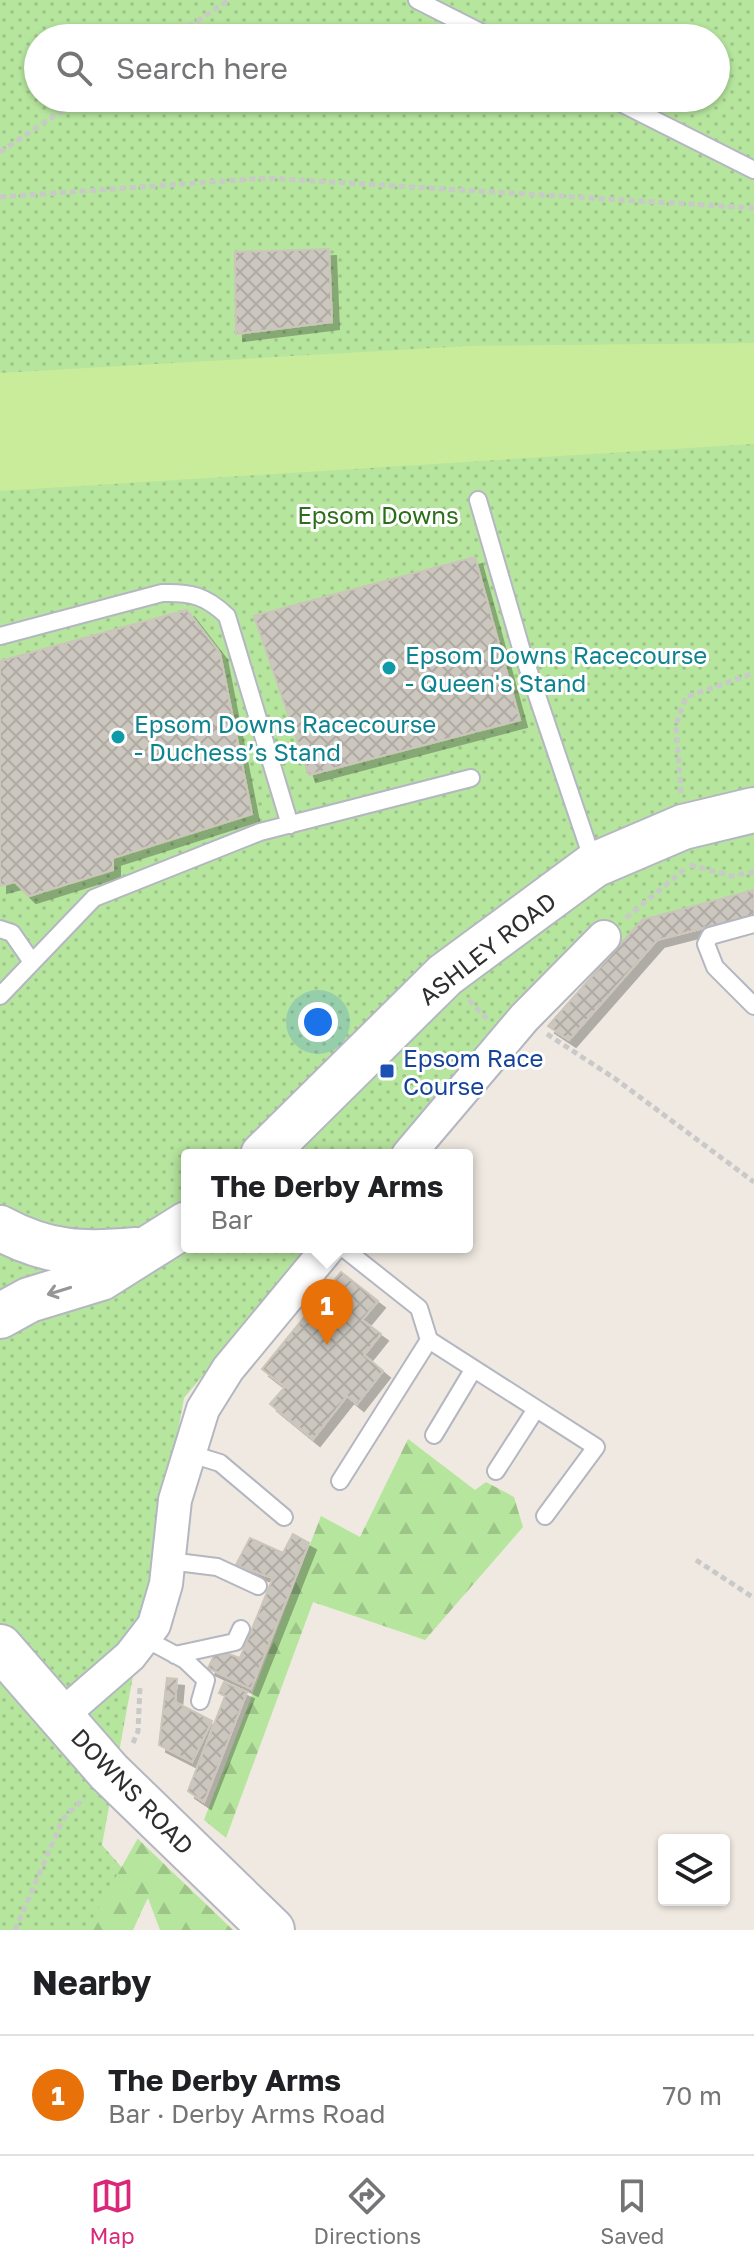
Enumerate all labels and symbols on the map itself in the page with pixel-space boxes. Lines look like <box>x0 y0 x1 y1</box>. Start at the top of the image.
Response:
park label: Epsom Downs <box>297 500 459 529</box>
place label: Epsom Downs Racecourse - Queen's Stand <box>405 640 707 697</box>
marker: Epsom Downs Racecourse - Queen's Stand <box>380 659 398 677</box>
place label: Epsom Downs Racecourse - Duchess’s Stand <box>134 709 436 766</box>
marker: Epsom Downs Racecourse - Duchess’s Stand <box>109 728 127 746</box>
street label: ASHLEY ROAD <box>413 886 561 1010</box>
your location <box>298 1002 338 1042</box>
place label: Epsom Race Course <box>403 1043 543 1100</box>
marker: Epsom Race Course <box>378 1062 396 1080</box>
pin: 1 <box>301 1279 353 1345</box>
one-way arrow <box>46 1284 72 1299</box>
street label: DOWNS ROAD <box>66 1722 200 1860</box>

